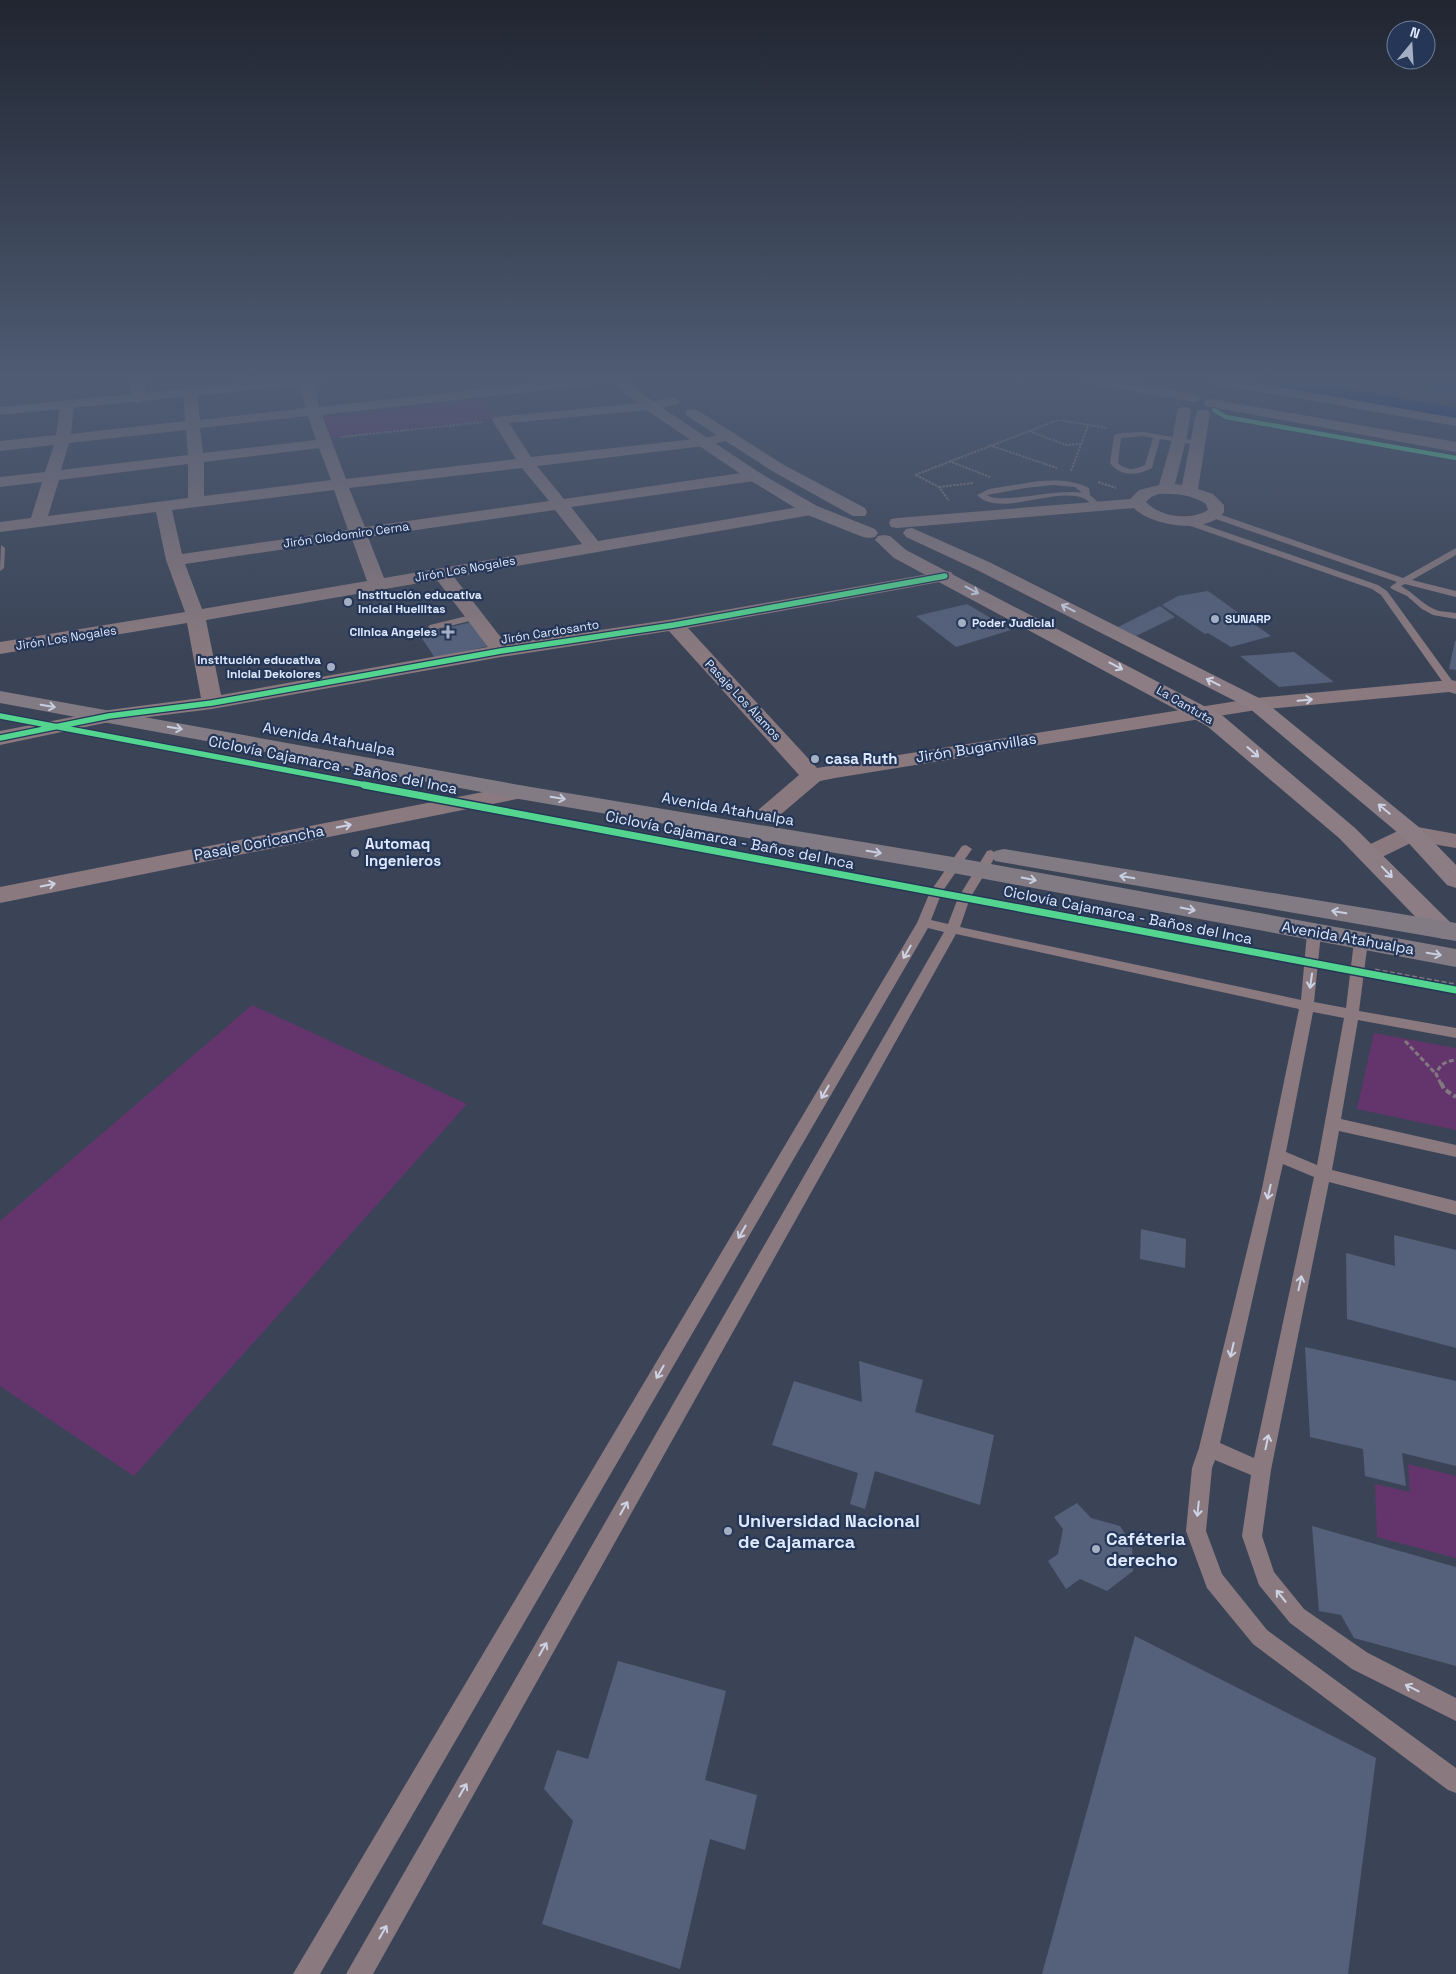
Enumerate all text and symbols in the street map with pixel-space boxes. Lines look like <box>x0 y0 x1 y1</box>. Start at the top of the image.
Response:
north arrow <box>1386 20 1436 70</box>
text: N <box>1408 23 1422 43</box>
street label: Jirón Clodomiro Cerna <box>282 518 410 552</box>
street label: Jirón Los Nogales <box>413 552 517 586</box>
one-way arrow <box>964 586 979 595</box>
place label: Institución educativa inicial Huellitas <box>358 587 482 617</box>
marker: Institución educativa inicial Huellitas <box>342 596 354 608</box>
one-way arrow <box>1061 603 1076 612</box>
place label: SUNARP <box>1225 611 1271 627</box>
marker: SUNARP <box>1209 613 1221 625</box>
place label: Poder Judicial <box>972 615 1054 631</box>
street label: Jirón Cardosanto <box>500 616 600 648</box>
marker: Poder Judicial <box>956 617 968 629</box>
street label: Jirón Los Nogales <box>14 622 118 654</box>
place label: Clinica Angeles <box>349 624 437 640</box>
marker: Clinica Angeles <box>441 625 455 639</box>
place label: Institución educativa inicial Dekolores <box>197 652 321 682</box>
street label: Pasaje Los Álamos <box>701 656 785 744</box>
marker: Institución educativa inicial Dekolores <box>325 661 337 673</box>
one-way arrow <box>1108 661 1123 671</box>
one-way arrow <box>1206 677 1221 686</box>
street label: La Cantuta <box>1153 682 1217 728</box>
one-way arrow <box>1296 695 1312 705</box>
one-way arrow <box>40 701 56 711</box>
street label: Avenida Atahualpa <box>261 718 397 760</box>
one-way arrow <box>166 724 182 733</box>
street label: Jirón Buganvillas <box>914 729 1038 766</box>
street label: Ciclovía Cajamarca - Baños del Inca <box>207 731 460 798</box>
one-way arrow <box>1246 746 1259 757</box>
place label: casa Ruth <box>825 749 897 768</box>
marker: casa Ruth <box>809 753 821 765</box>
street label: Avenida Atahualpa <box>660 788 796 830</box>
one-way arrow <box>550 794 566 804</box>
one-way arrow <box>1378 804 1391 815</box>
street label: Ciclovía Cajamarca - Baños del Inca <box>604 806 857 873</box>
one-way arrow <box>336 820 352 830</box>
street label: Pasaje Coricancha <box>192 821 326 864</box>
place label: Automaq Ingenieros <box>365 834 441 870</box>
marker: Automaq Ingenieros <box>349 847 361 859</box>
one-way arrow <box>865 847 881 857</box>
one-way arrow <box>1381 866 1393 878</box>
one-way arrow <box>1119 871 1135 881</box>
one-way arrow <box>1020 875 1036 885</box>
one-way arrow <box>39 880 55 889</box>
street label: Ciclovía Cajamarca - Baños del Inca <box>1002 881 1255 948</box>
one-way arrow <box>1180 905 1196 915</box>
one-way arrow <box>1331 907 1347 917</box>
street label: Avenida Atahualpa <box>1280 917 1416 959</box>
one-way arrow <box>902 944 912 958</box>
one-way arrow <box>1426 949 1442 959</box>
one-way arrow <box>1306 973 1316 989</box>
one-way arrow <box>819 1084 829 1098</box>
one-way arrow <box>1264 1183 1273 1199</box>
one-way arrow <box>737 1224 747 1238</box>
one-way arrow <box>1296 1275 1305 1291</box>
one-way arrow <box>1227 1342 1236 1358</box>
one-way arrow <box>654 1364 664 1378</box>
one-way arrow <box>1263 1434 1272 1450</box>
one-way arrow <box>1193 1500 1203 1516</box>
one-way arrow <box>619 1501 629 1515</box>
place label: Universidad Nacional de Cajamarca <box>738 1509 920 1553</box>
marker: Universidad Nacional de Cajamarca <box>722 1525 734 1537</box>
place label: Caféteria derecho <box>1106 1527 1186 1571</box>
marker: Caféteria derecho <box>1090 1543 1102 1555</box>
one-way arrow <box>1275 1589 1286 1602</box>
one-way arrow <box>539 1642 549 1657</box>
one-way arrow <box>1405 1683 1420 1693</box>
one-way arrow <box>458 1783 468 1798</box>
one-way arrow <box>378 1924 388 1939</box>

